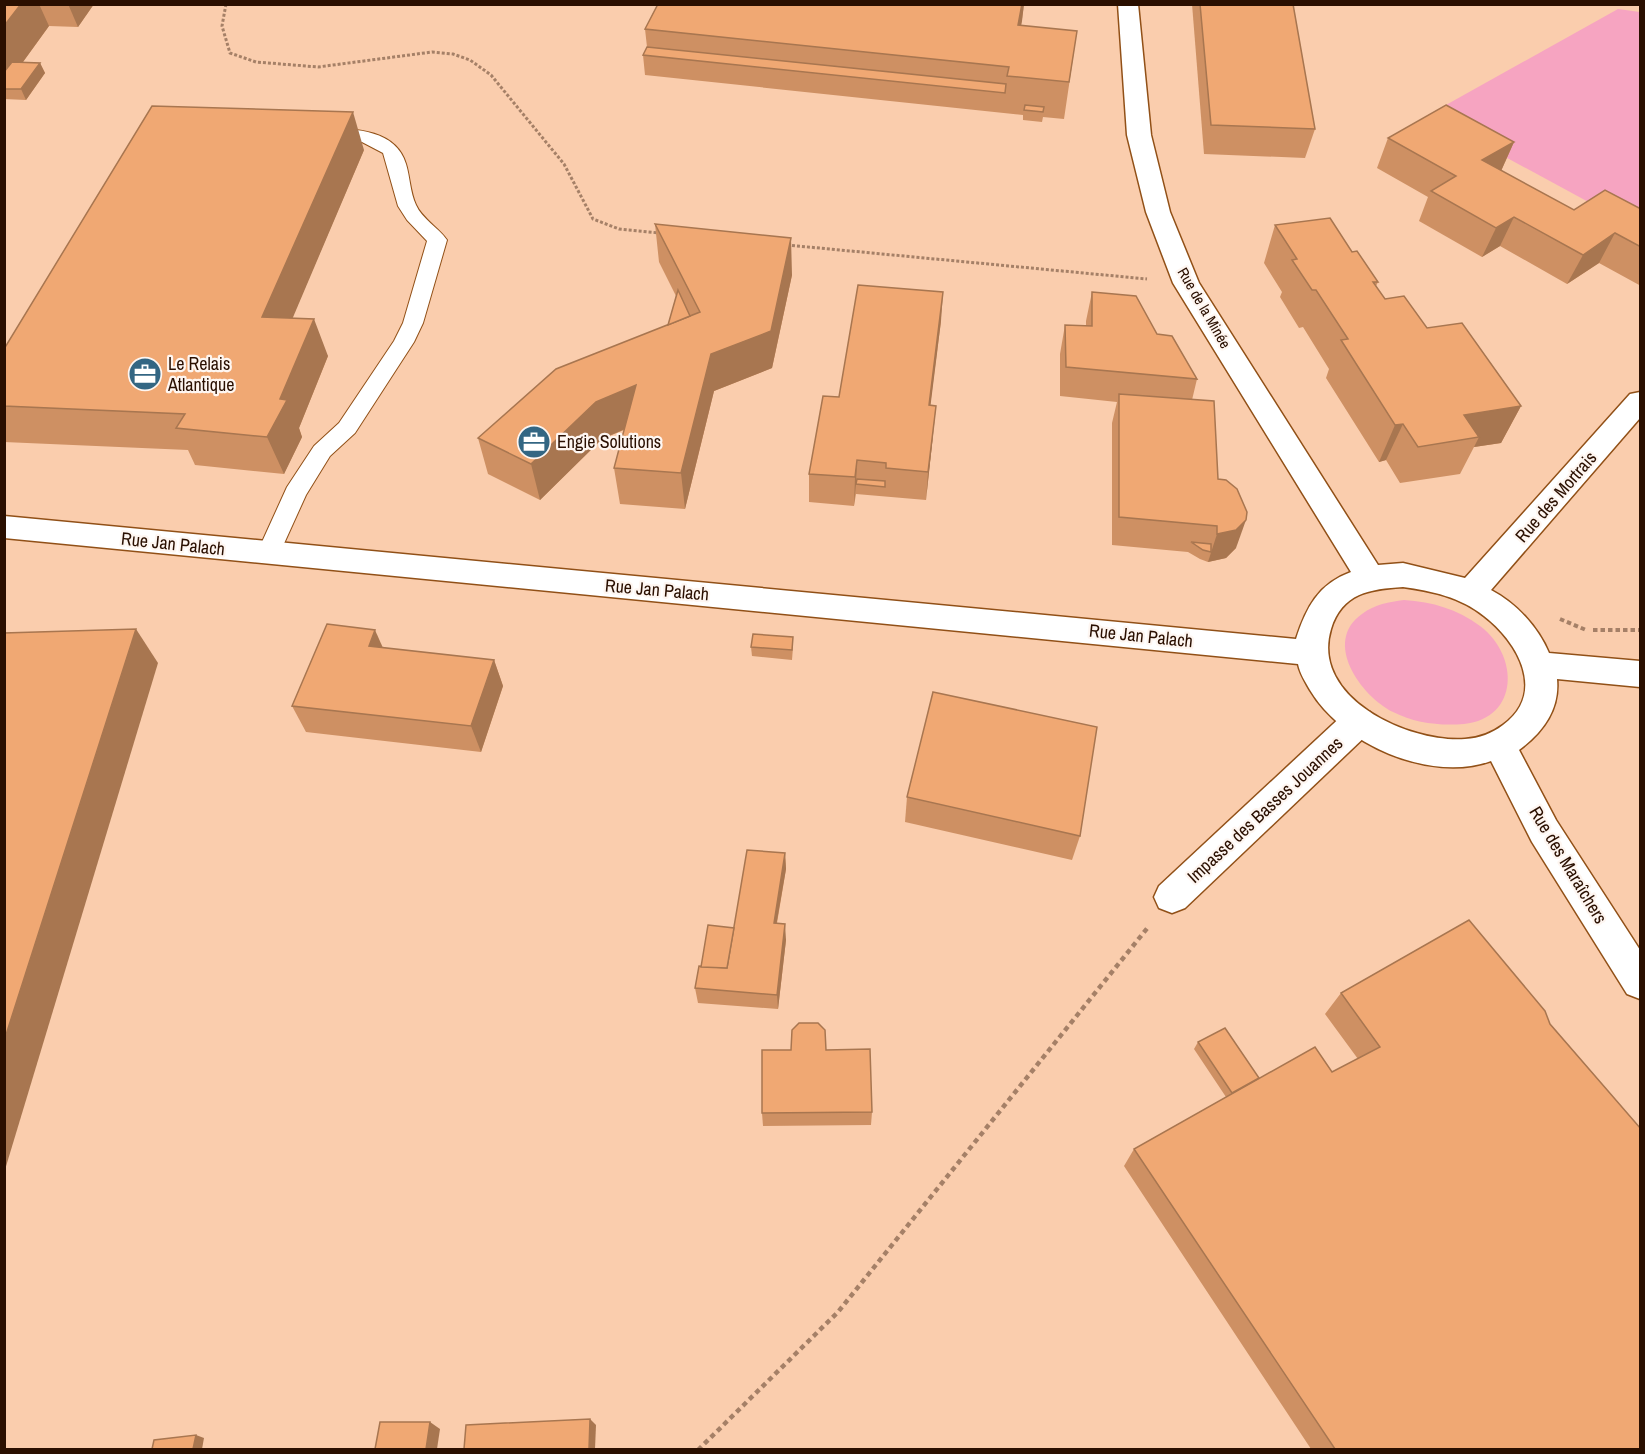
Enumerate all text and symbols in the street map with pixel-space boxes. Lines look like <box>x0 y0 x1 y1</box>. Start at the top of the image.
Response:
street label: Rue de la Minée <box>1173 263 1236 352</box>
place label: Le Relais Atlantique <box>167 351 234 397</box>
office icon: Le Relais Atlantique <box>127 356 163 392</box>
office icon: Engie Solutions <box>516 424 552 460</box>
place label: Engie Solutions <box>557 429 661 454</box>
street label: Rue des Mortrais <box>1509 446 1602 548</box>
street label: Rue Jan Palach <box>120 526 226 561</box>
street label: Rue Jan Palach <box>604 573 710 606</box>
street label: Rue Jan Palach <box>1088 618 1194 653</box>
street label: Impasse des Basses Jouannes <box>1181 731 1348 888</box>
street label: Rue des Maraîchers <box>1523 801 1613 928</box>

